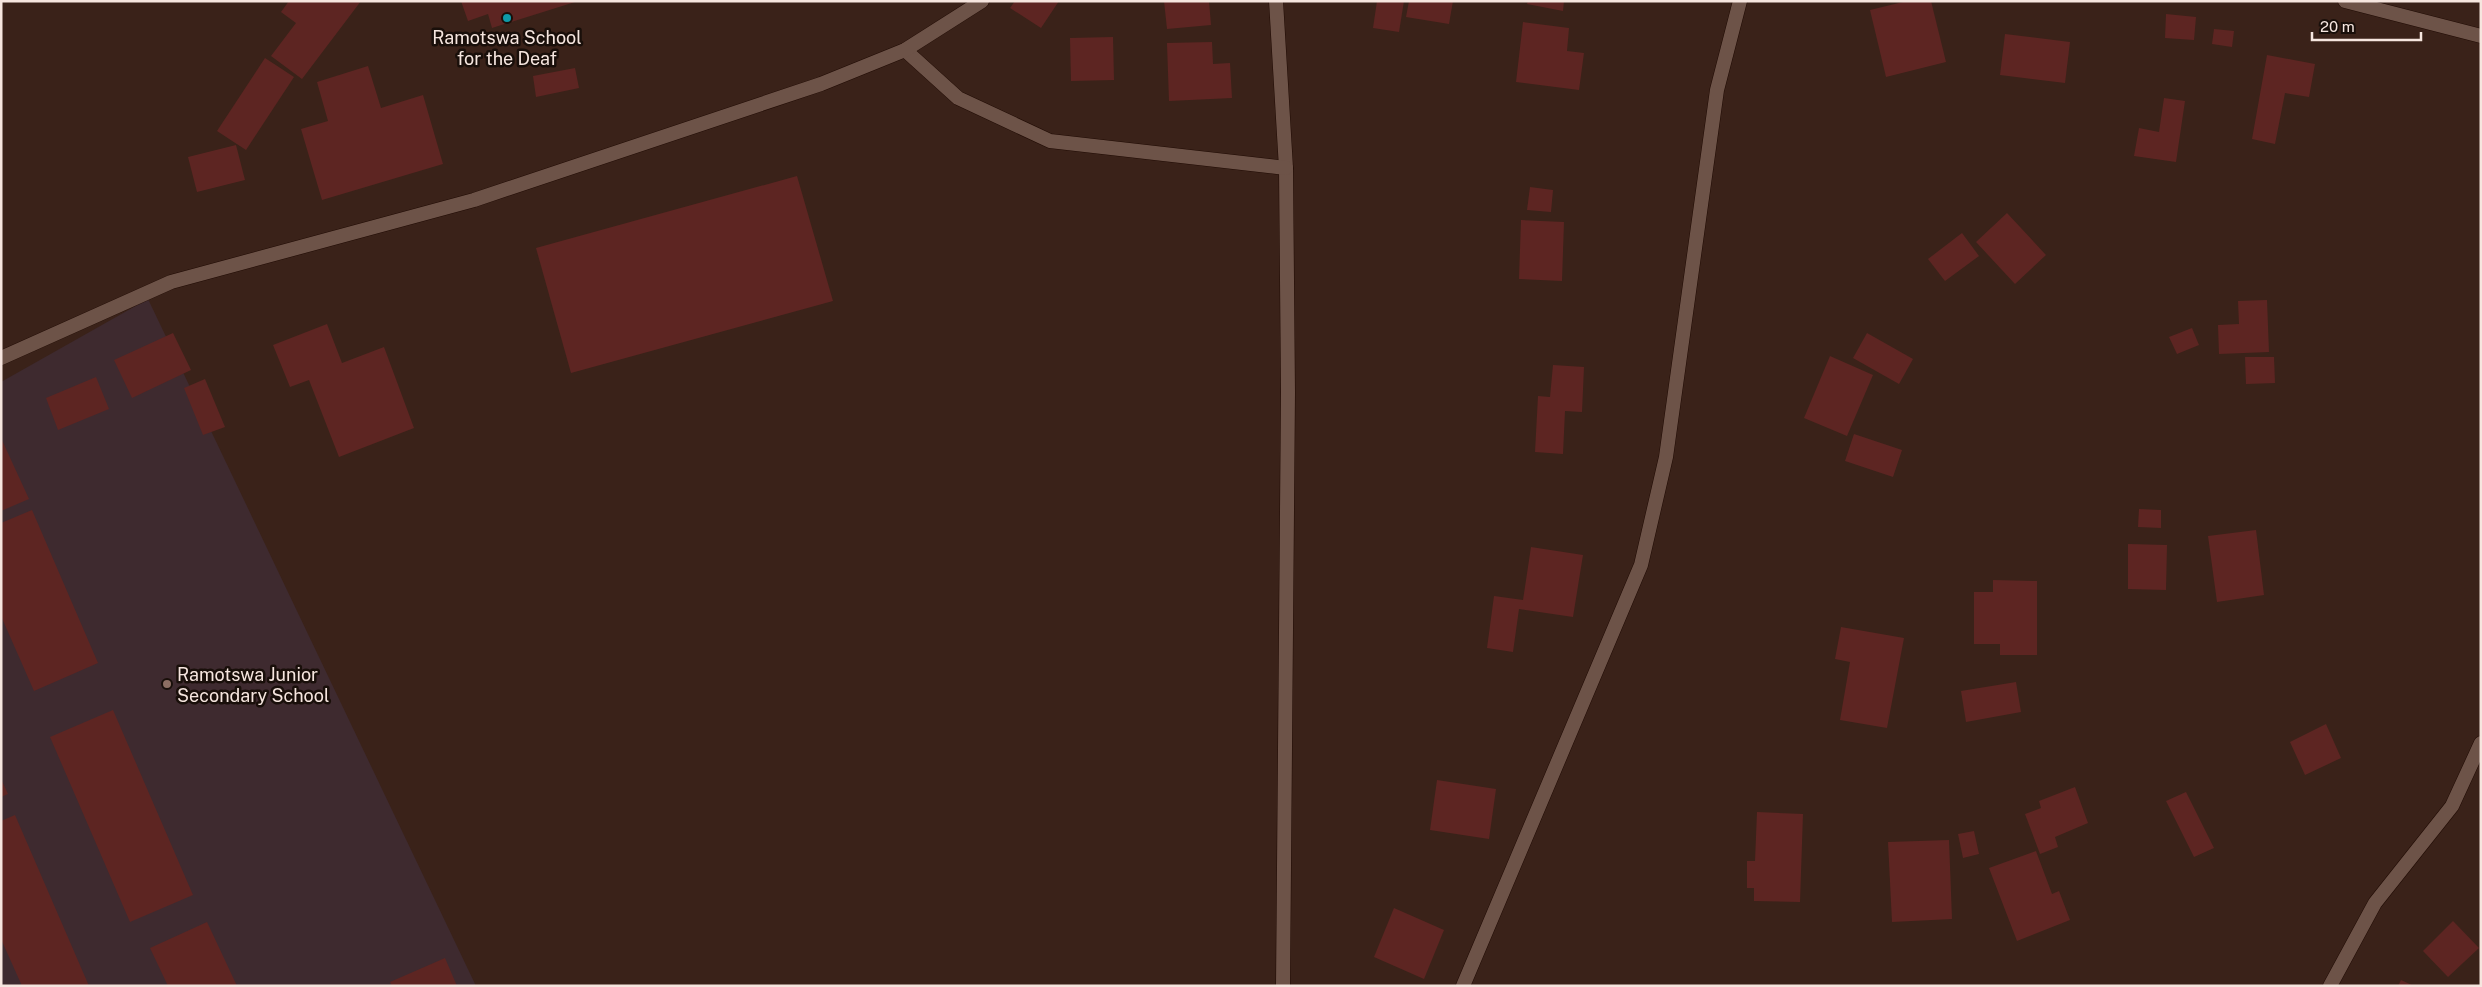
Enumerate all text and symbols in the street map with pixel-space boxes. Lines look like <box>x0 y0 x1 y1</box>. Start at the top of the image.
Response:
scale bar <box>2312 10 2421 42</box>
marker: Ramotswa School for the Deaf <box>501 12 513 24</box>
text: 20 m <box>2320 18 2355 35</box>
place label: Ramotswa School for the Deaf <box>432 27 582 69</box>
place label: Ramotswa Junior Secondary School <box>177 664 329 706</box>
marker: Ramotswa Junior Secondary School <box>161 678 173 690</box>

